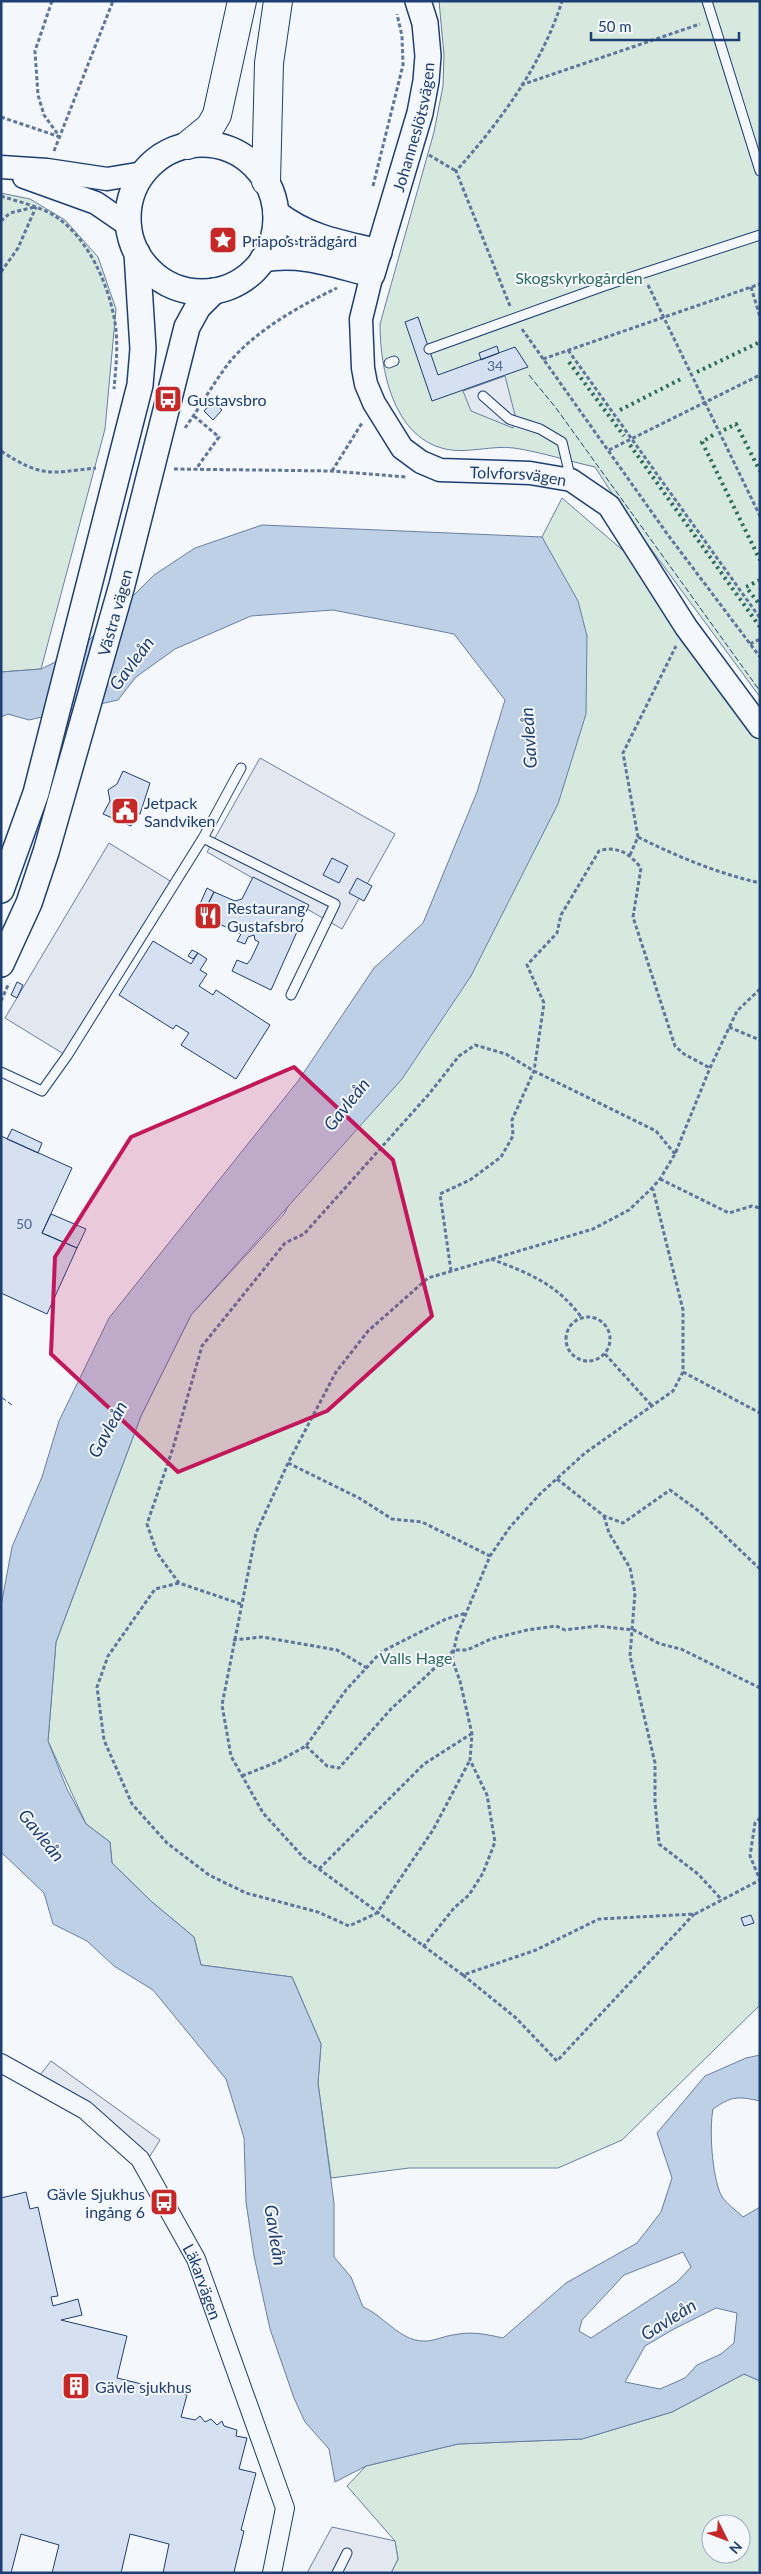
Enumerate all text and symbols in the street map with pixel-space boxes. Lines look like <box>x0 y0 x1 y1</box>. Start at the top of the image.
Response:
scale bar <box>591 10 738 42</box>
text: 50 m <box>598 17 632 35</box>
street label: Johanneslötsvägen <box>388 62 437 194</box>
place icon: Priapos trädgård <box>208 225 238 255</box>
place label: Priapos trädgård <box>242 231 357 250</box>
park label: Skogskyrkogården <box>515 268 643 287</box>
house number: 34 <box>487 357 503 374</box>
bus stop icon: Gustavsbro <box>153 384 183 414</box>
place label: Gustavsbro <box>187 390 266 409</box>
street label: Tolvforsvägen <box>470 462 568 489</box>
street label: Västra vägen <box>93 567 135 658</box>
water label: Gavleån <box>104 632 158 694</box>
water label: Gavleån <box>515 707 541 769</box>
place label: Jetpack Sandviken <box>144 793 216 830</box>
public building icon: Jetpack Sandviken <box>110 796 140 826</box>
place label: Restaurang Gustafsbro <box>227 898 305 935</box>
restaurant icon: Restaurang Gustafsbro <box>193 901 223 931</box>
water label: Gavleån <box>318 1073 374 1135</box>
house number: 50 <box>16 1215 32 1232</box>
water label: Gavleån <box>83 1397 131 1461</box>
park label: Valls Hage <box>380 1648 452 1667</box>
water label: Gavleån <box>14 1804 70 1866</box>
place label: Gävle Sjukhus ingång 6 <box>47 2184 145 2221</box>
bus stop icon: Gävle Sjukhus ingång 6 <box>149 2187 179 2217</box>
water label: Gavleån <box>260 2203 292 2267</box>
street label: Läkarvägen <box>180 2240 226 2322</box>
water label: Gavleån <box>636 2293 700 2345</box>
building icon: Gävle sjukhus <box>61 2371 91 2401</box>
place label: Gävle sjukhus <box>95 2377 192 2396</box>
north arrow <box>701 2514 751 2564</box>
text: N <box>726 2538 746 2558</box>

